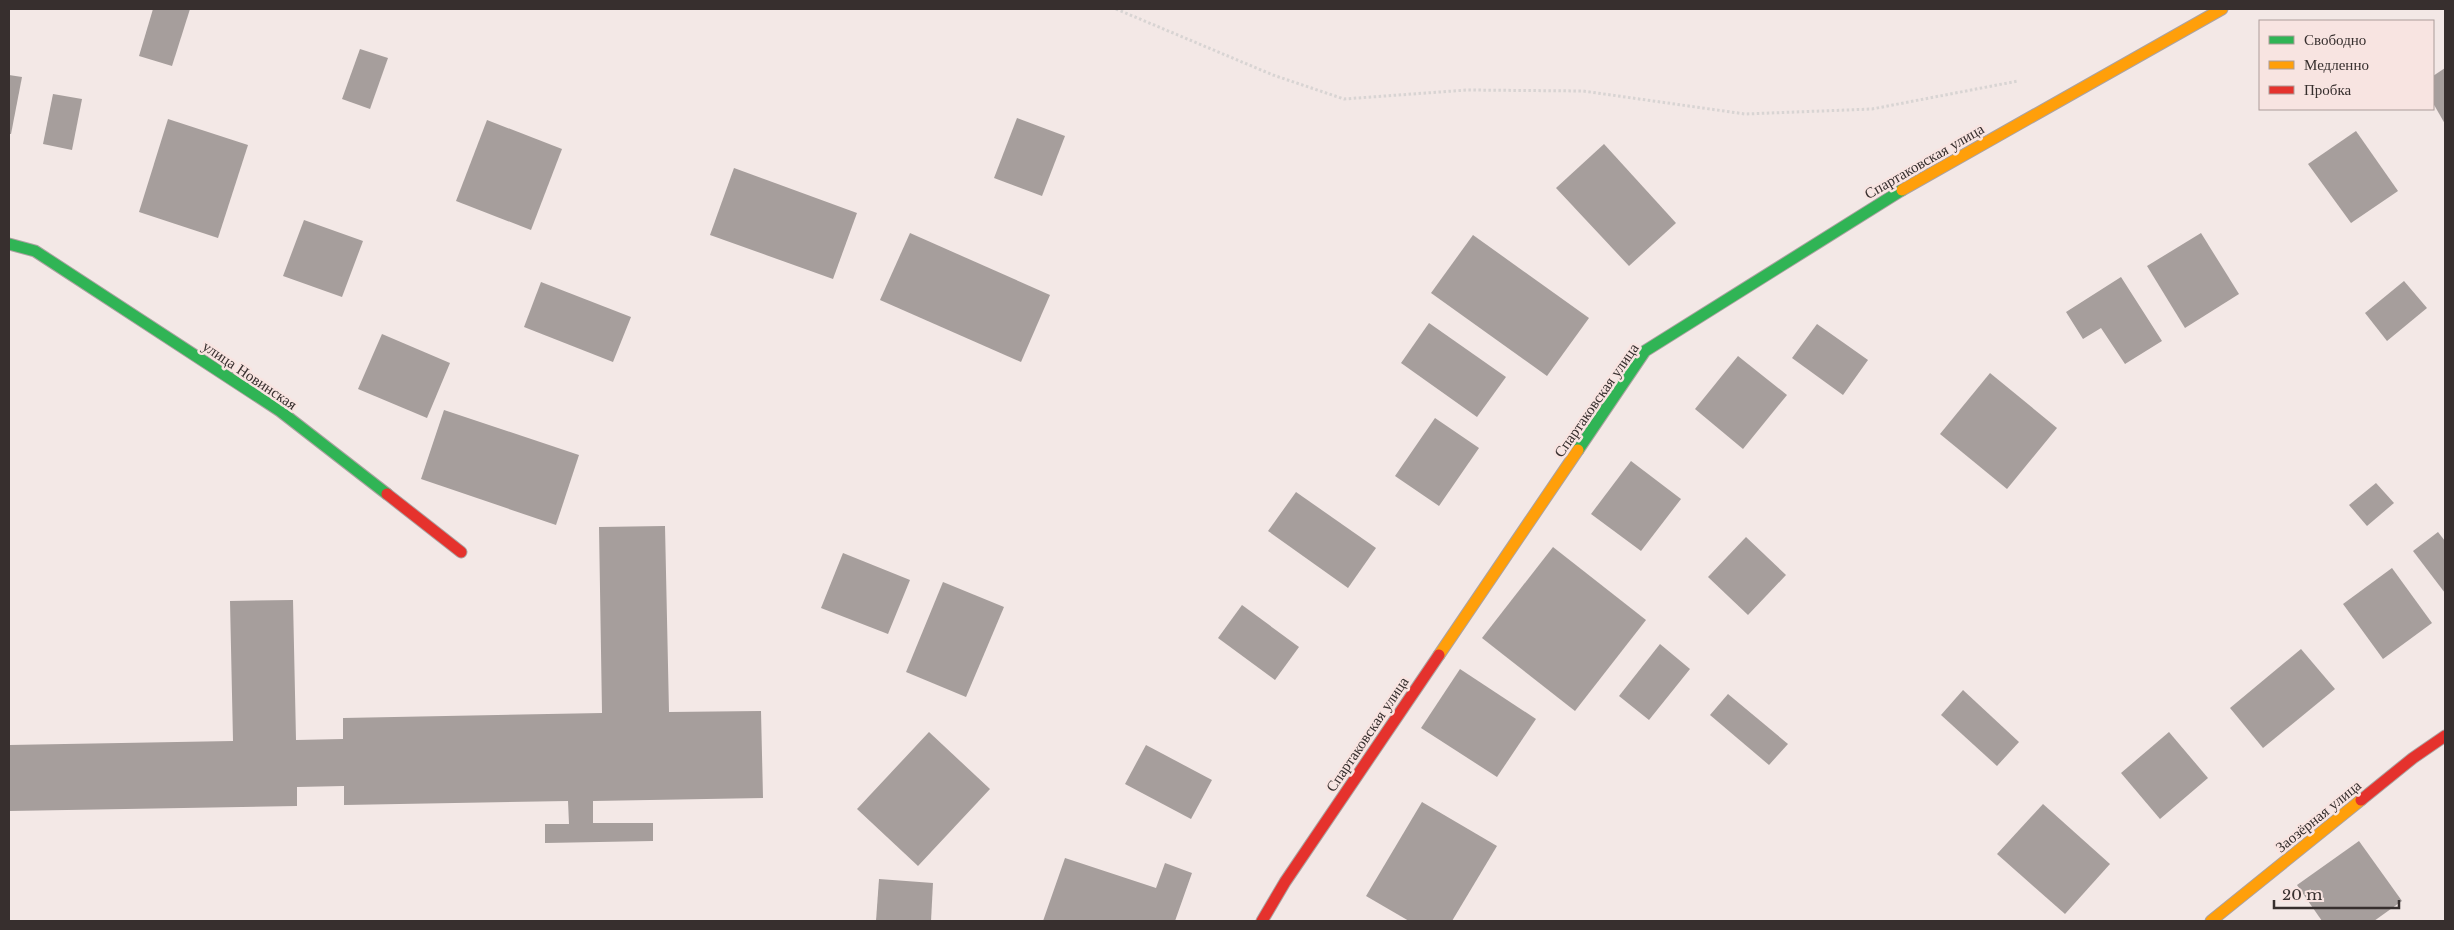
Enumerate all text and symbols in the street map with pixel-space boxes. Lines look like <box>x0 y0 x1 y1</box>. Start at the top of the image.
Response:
legend <box>2259 20 2434 110</box>
text: Свободно <box>2304 30 2366 49</box>
text: Медленно <box>2304 55 2369 74</box>
text: Пробка <box>2304 80 2352 99</box>
street label: Спартаковская улица <box>1861 119 1988 203</box>
street label: улица Новинская <box>199 336 301 414</box>
street label: Спартаковская улица <box>1549 339 1643 461</box>
street label: Спартаковская улица <box>1321 672 1413 795</box>
street label: Заозёрная улица <box>2271 775 2365 856</box>
scale bar <box>2274 878 2399 910</box>
text: 20 m <box>2282 885 2322 904</box>

